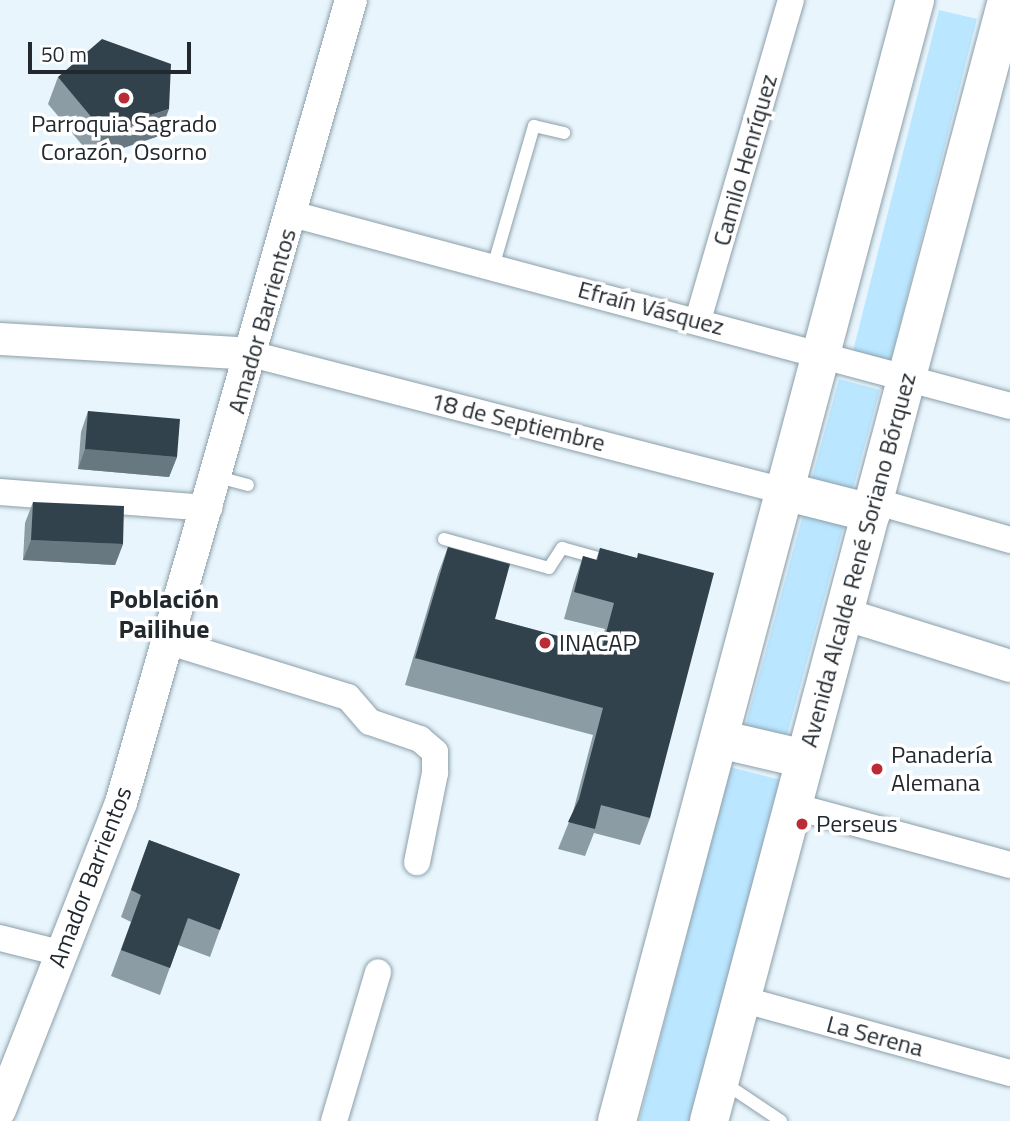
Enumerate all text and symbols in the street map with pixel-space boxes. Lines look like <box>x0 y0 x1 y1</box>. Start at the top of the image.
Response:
scale bar <box>32 28 194 72</box>
text: 50 m <box>41 38 87 70</box>
street label: Camilo Henríquez <box>707 71 783 249</box>
marker: Parroquia Sagrado Corazón, Osorno <box>116 90 132 106</box>
place label: Parroquia Sagrado Corazón, Osorno <box>31 110 217 166</box>
street label: Amador Barrientos <box>222 225 302 417</box>
street label: Efraín Vásquez <box>575 275 727 341</box>
street label: Avenida Alcalde René Soriano Bórquez <box>794 370 922 750</box>
street label: 18 de Septiembre <box>428 386 608 458</box>
district label: Población Pailihue <box>109 583 219 644</box>
place label: INACAP <box>559 629 637 657</box>
marker: INACAP <box>537 635 553 651</box>
place label: Panadería Alemana <box>891 741 992 797</box>
marker: Panadería Alemana <box>869 761 885 777</box>
street label: Amador Barrientos <box>42 783 138 971</box>
place label: Perseus <box>816 810 898 838</box>
marker: Perseus <box>794 816 810 832</box>
street label: La Serena <box>823 1009 927 1063</box>

